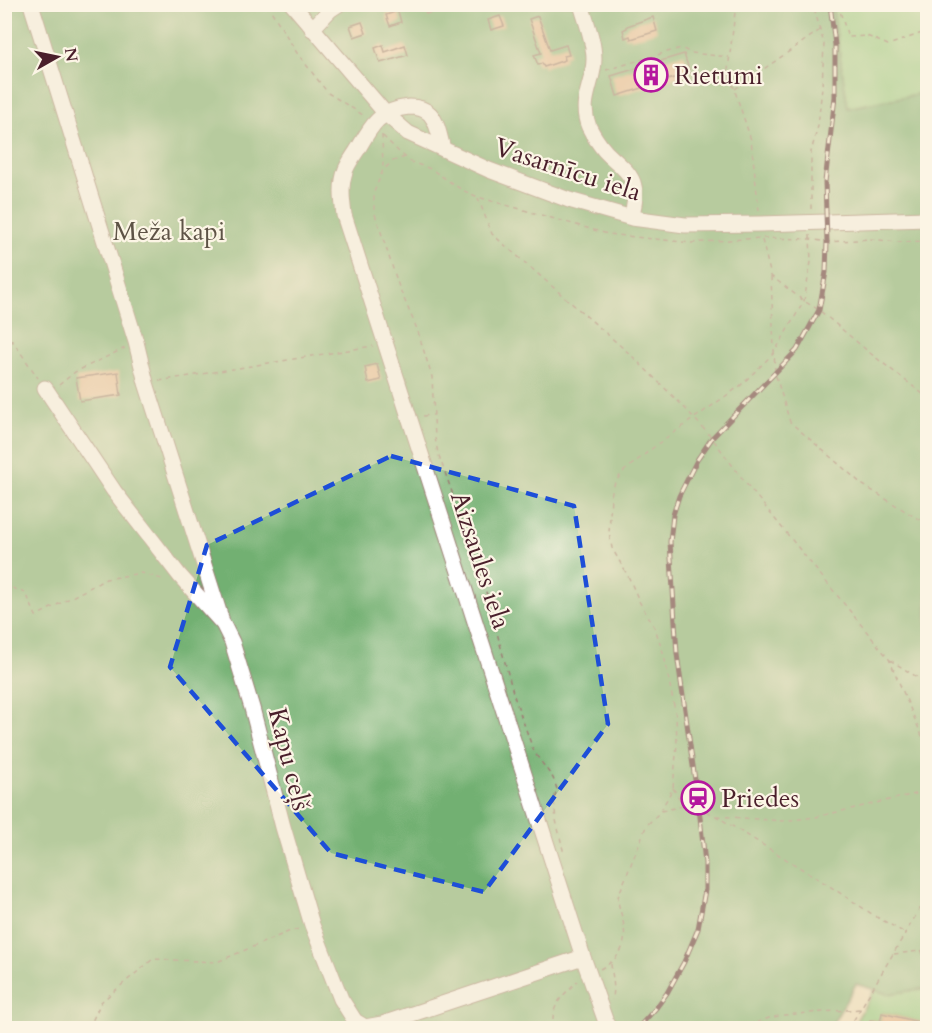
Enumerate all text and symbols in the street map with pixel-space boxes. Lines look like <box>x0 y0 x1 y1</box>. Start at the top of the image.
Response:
north arrow <box>27 27 87 87</box>
text: N <box>59 46 83 63</box>
building icon: Rietumi <box>633 57 669 93</box>
place label: Rietumi <box>674 58 763 93</box>
street label: Vasarnīcu iela <box>490 129 646 210</box>
park label: Meža kapi <box>113 214 225 249</box>
street label: Aizsaules iela <box>442 487 519 633</box>
street label: Kapu ceļš <box>260 704 319 814</box>
station icon: Priedes <box>680 780 716 816</box>
place label: Priedes <box>721 781 799 816</box>

